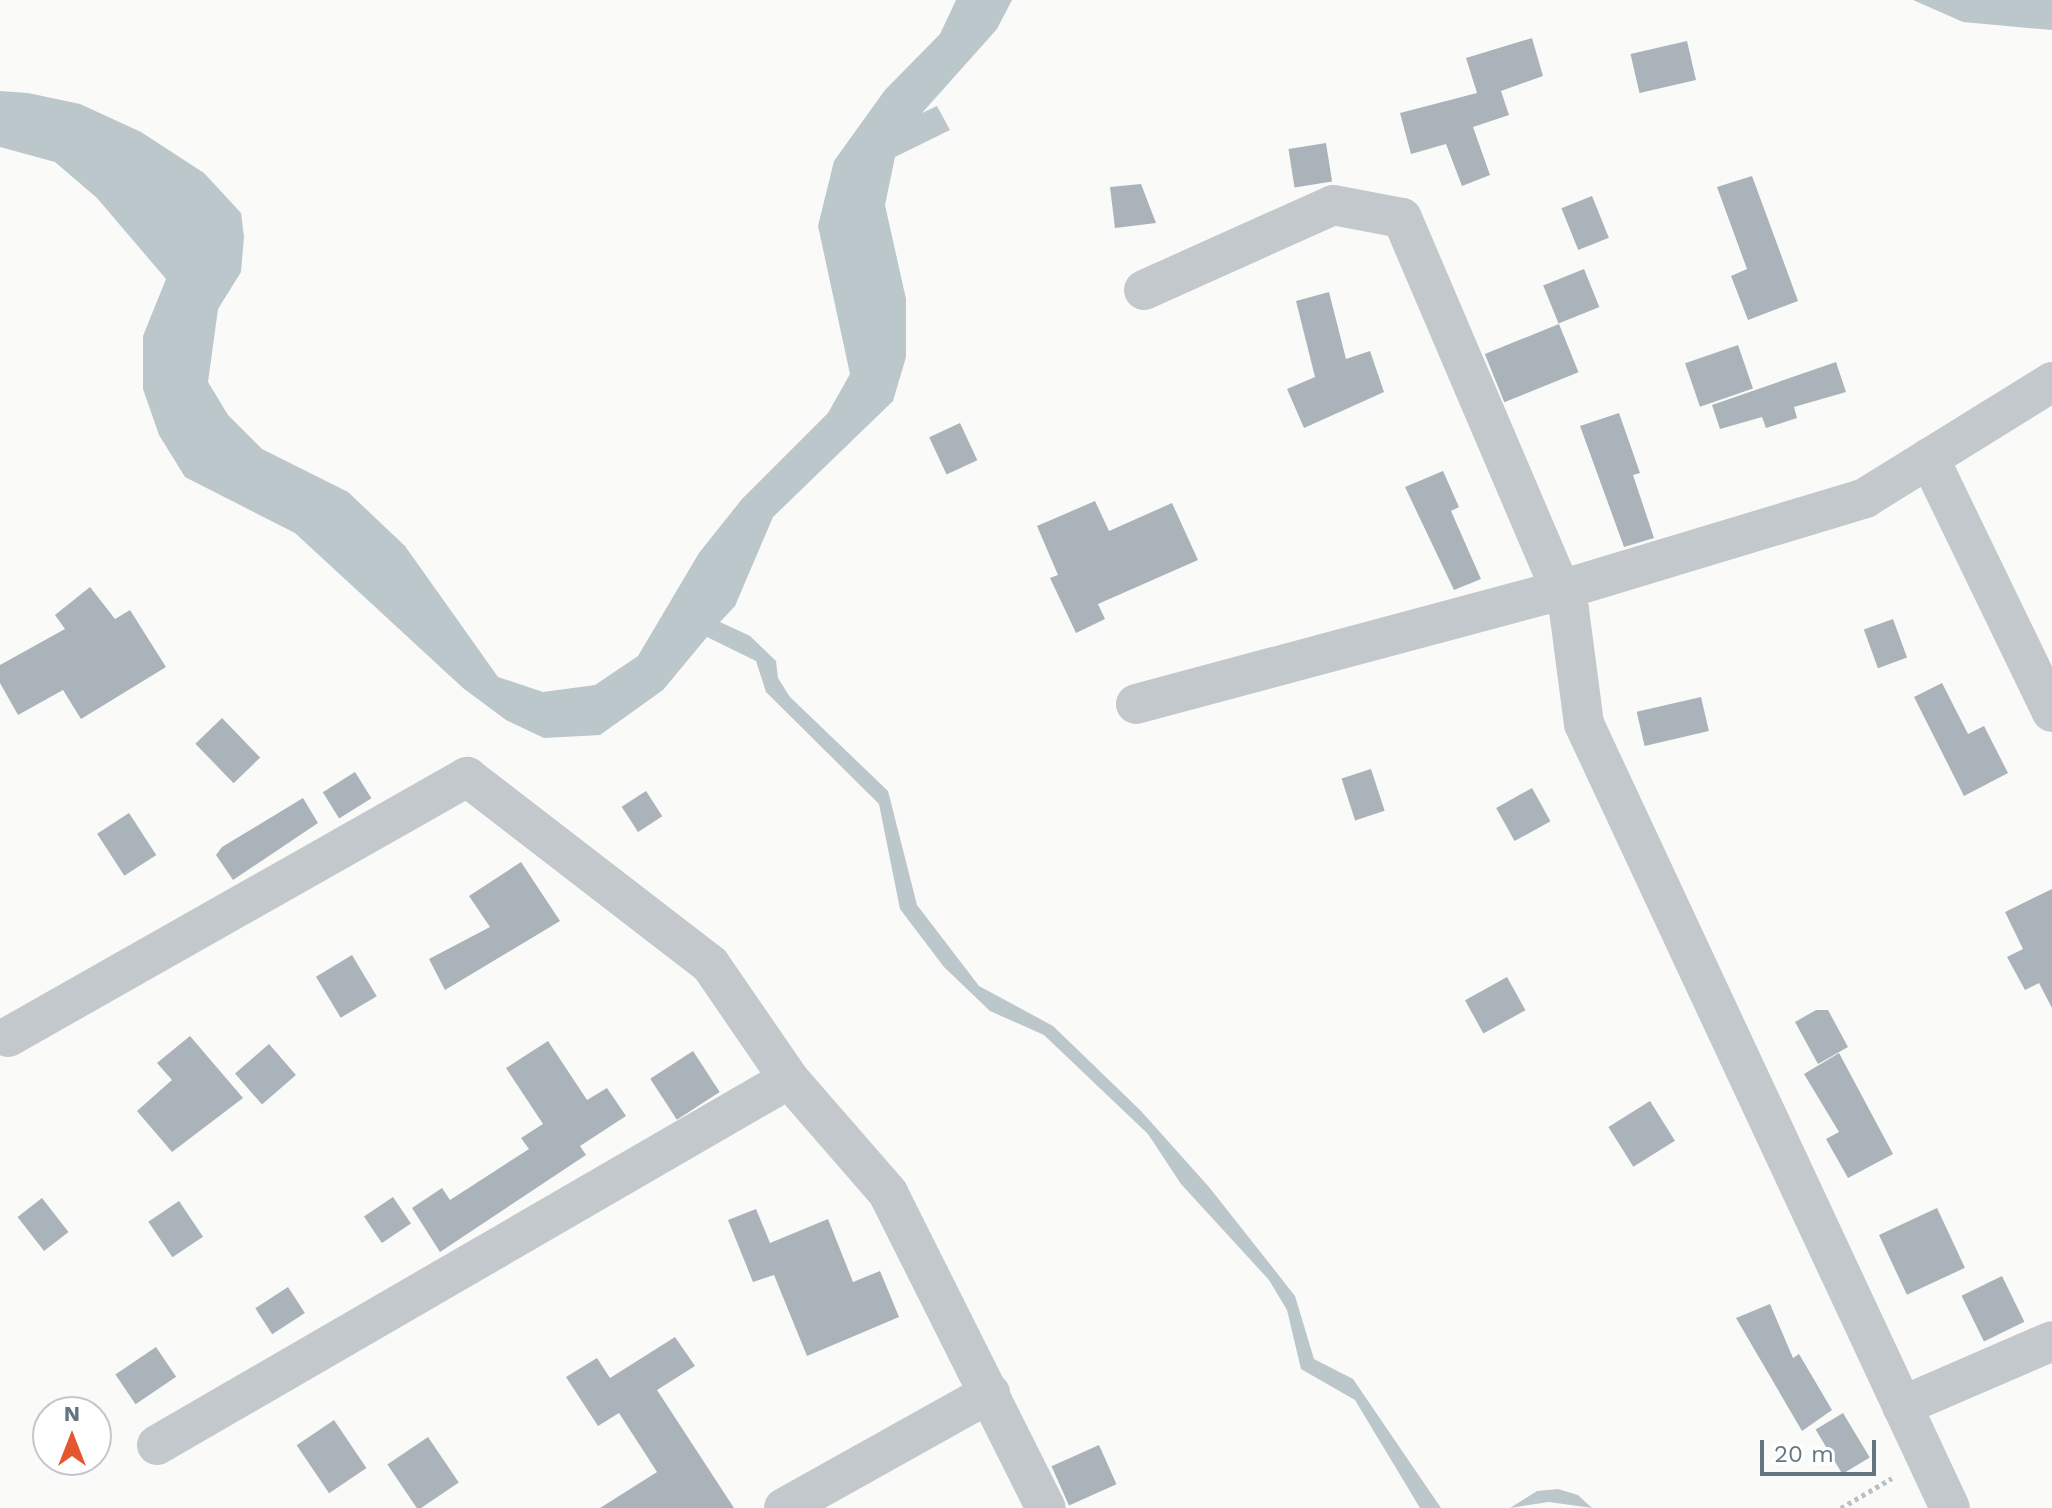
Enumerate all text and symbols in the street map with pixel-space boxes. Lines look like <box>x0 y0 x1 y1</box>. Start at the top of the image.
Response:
north arrow <box>32 1396 112 1476</box>
text: N <box>64 1401 80 1426</box>
scale bar <box>1764 1424 1880 1474</box>
text: 20 m <box>1774 1440 1834 1468</box>

